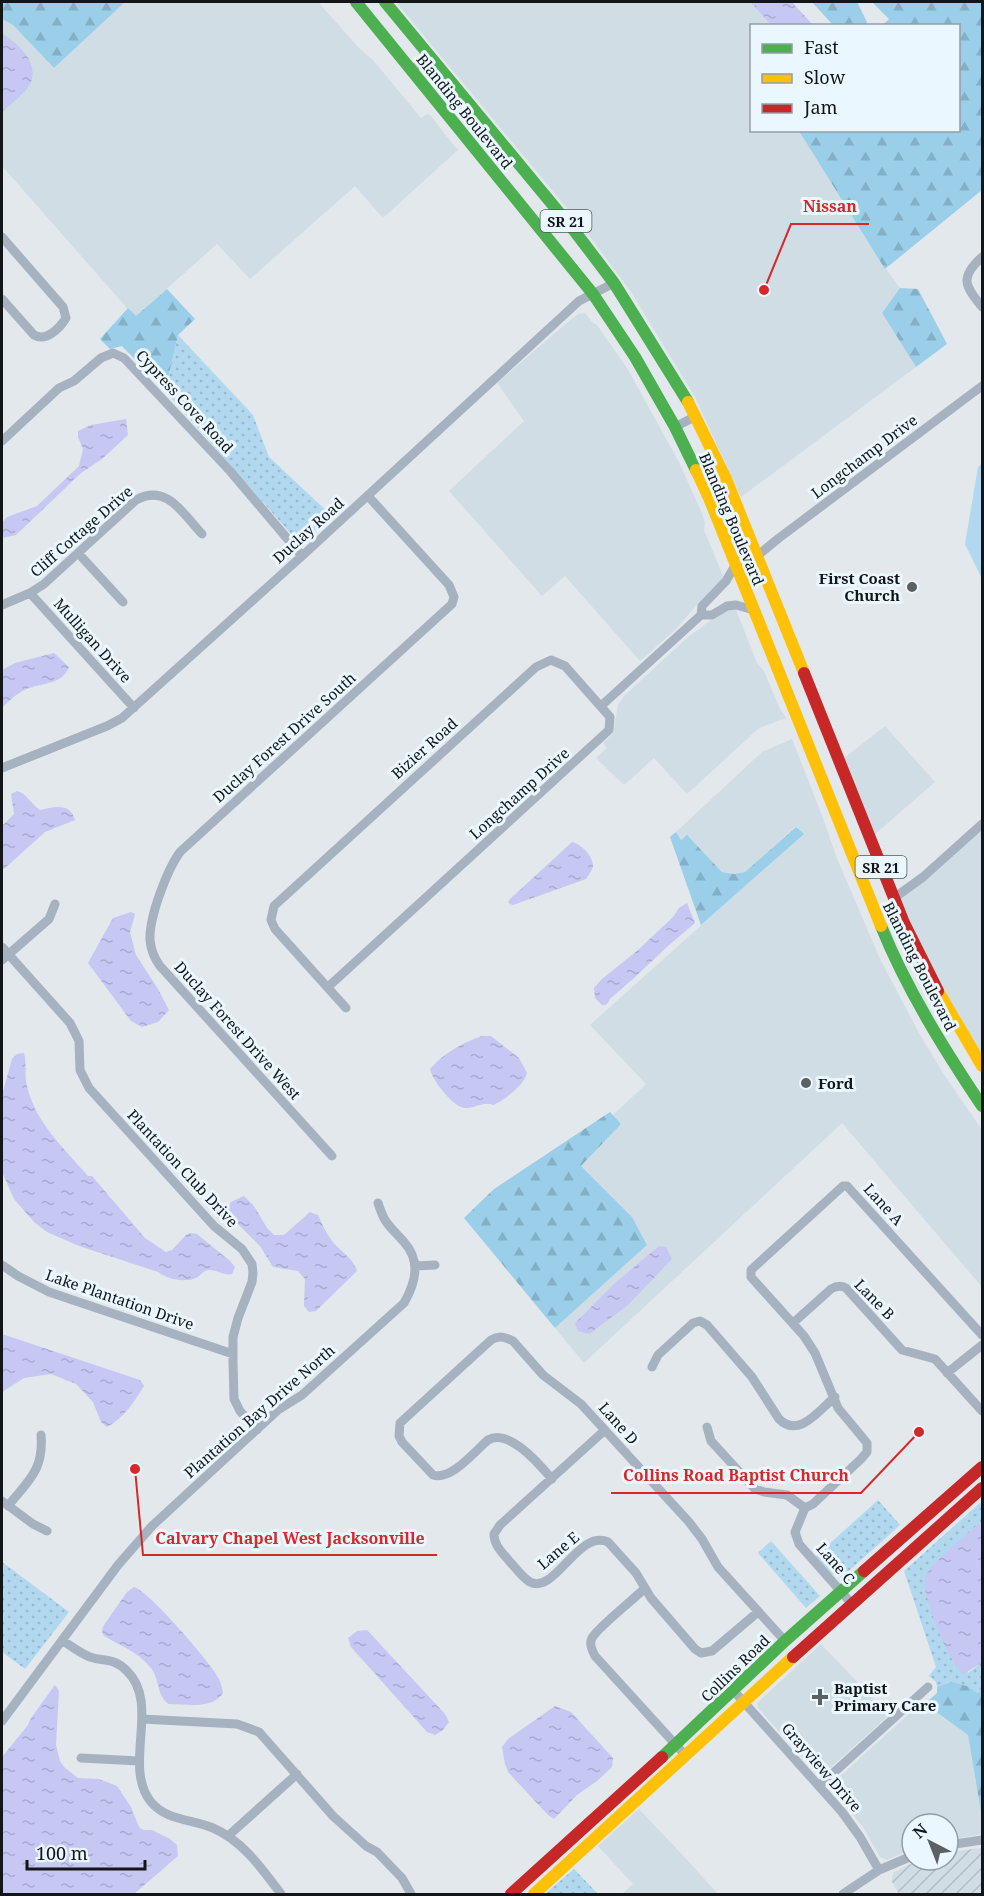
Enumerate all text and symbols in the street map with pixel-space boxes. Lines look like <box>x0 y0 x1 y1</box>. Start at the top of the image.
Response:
legend <box>750 24 960 132</box>
text: Fast <box>804 35 839 59</box>
street label: Blanding Boulevard <box>412 49 518 173</box>
text: Slow <box>804 65 846 89</box>
text: Jam <box>803 95 838 119</box>
callout: Nissan <box>791 190 869 224</box>
text: Nissan <box>803 195 857 217</box>
road number: SR 21 <box>540 210 592 232</box>
street label: Cypress Cove Road <box>132 345 238 457</box>
street label: Longchamp Drive <box>807 410 921 502</box>
street label: Blanding Boulevard <box>695 450 769 588</box>
street label: Cliff Cottage Drive <box>26 481 136 581</box>
street label: Duclay Road <box>268 493 348 567</box>
place label: First Coast Church <box>819 568 900 605</box>
marker: First Coast Church <box>905 580 919 594</box>
street label: Mulligan Drive <box>50 593 136 687</box>
street label: Duclay Forest Drive South <box>208 667 360 806</box>
street label: Bizier Road <box>387 713 461 783</box>
street label: Longchamp Drive <box>465 743 573 843</box>
road number: SR 21 <box>856 856 906 878</box>
street label: Blanding Boulevard <box>879 898 961 1034</box>
street label: Duclay Forest Drive West <box>171 957 305 1103</box>
place label: Ford <box>818 1073 854 1093</box>
marker: Ford <box>799 1076 813 1090</box>
street label: Plantation Club Drive <box>123 1105 243 1231</box>
street label: Lane A <box>860 1179 908 1230</box>
street label: Lake Plantation Drive <box>43 1264 197 1334</box>
street label: Lane B <box>851 1274 899 1324</box>
street label: Plantation Bay Drive North <box>179 1340 339 1482</box>
street label: Lane D <box>595 1398 643 1448</box>
callout: Collins Road Baptist Church <box>611 1459 861 1493</box>
text: Collins Road Baptist Church <box>623 1464 849 1486</box>
callout: Calvary Chapel West Jacksonville <box>143 1521 437 1555</box>
text: Calvary Chapel West Jacksonville <box>155 1527 425 1549</box>
street label: Lane E <box>533 1527 583 1573</box>
street label: Lane C <box>813 1538 859 1588</box>
street label: Collins Road <box>696 1630 774 1706</box>
place label: Baptist Primary Care <box>834 1678 936 1715</box>
marker: Baptist Primary Care <box>811 1688 829 1706</box>
street label: Grayview Drive <box>778 1718 866 1816</box>
north arrow <box>900 1812 960 1872</box>
text: N <box>908 1818 932 1843</box>
scale bar <box>27 1833 146 1871</box>
text: 100 m <box>36 1841 88 1865</box>

